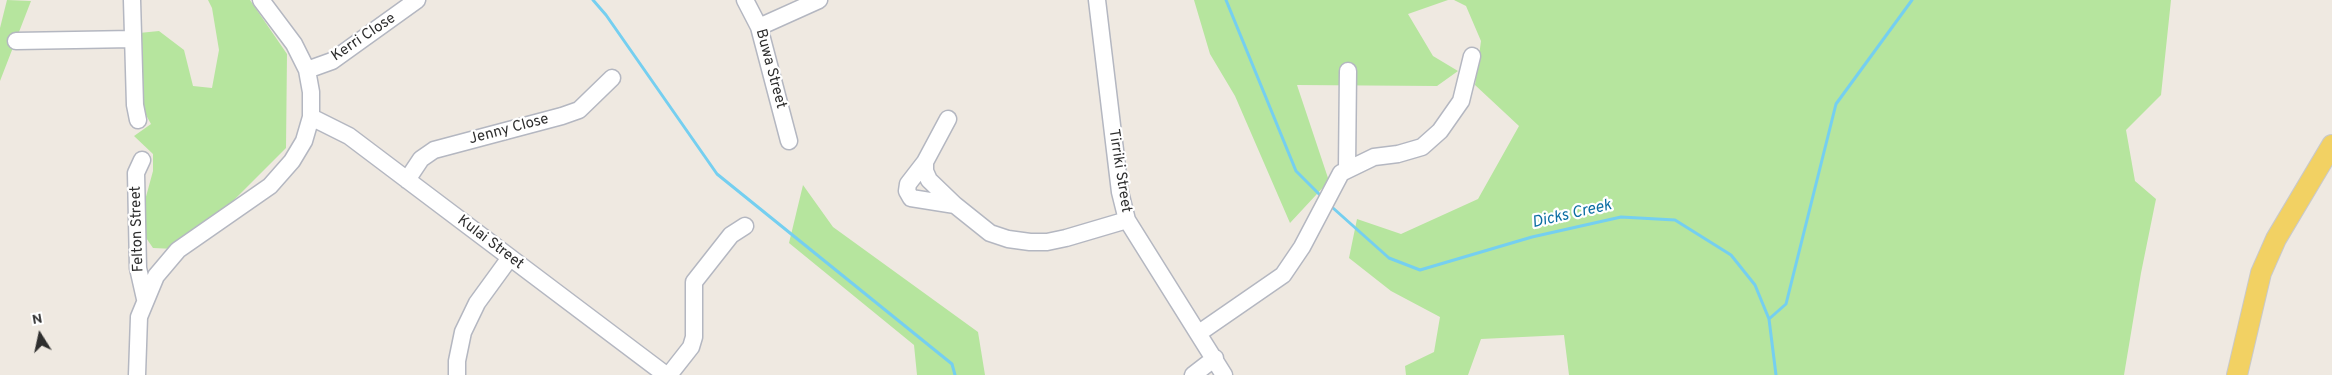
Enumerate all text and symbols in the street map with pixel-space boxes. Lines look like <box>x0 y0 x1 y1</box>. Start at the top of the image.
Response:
street label: Kerri Close <box>329 10 399 66</box>
street label: Buwa Street <box>751 27 789 111</box>
street label: Jenny Close <box>467 111 551 149</box>
street label: Tirriki Street <box>1104 128 1134 214</box>
street label: Felton Street <box>127 186 149 272</box>
water label: Dicks Creek <box>1530 197 1614 233</box>
street label: Kulai Street <box>453 212 527 274</box>
north arrow <box>15 310 65 360</box>
text: N <box>31 310 44 329</box>

